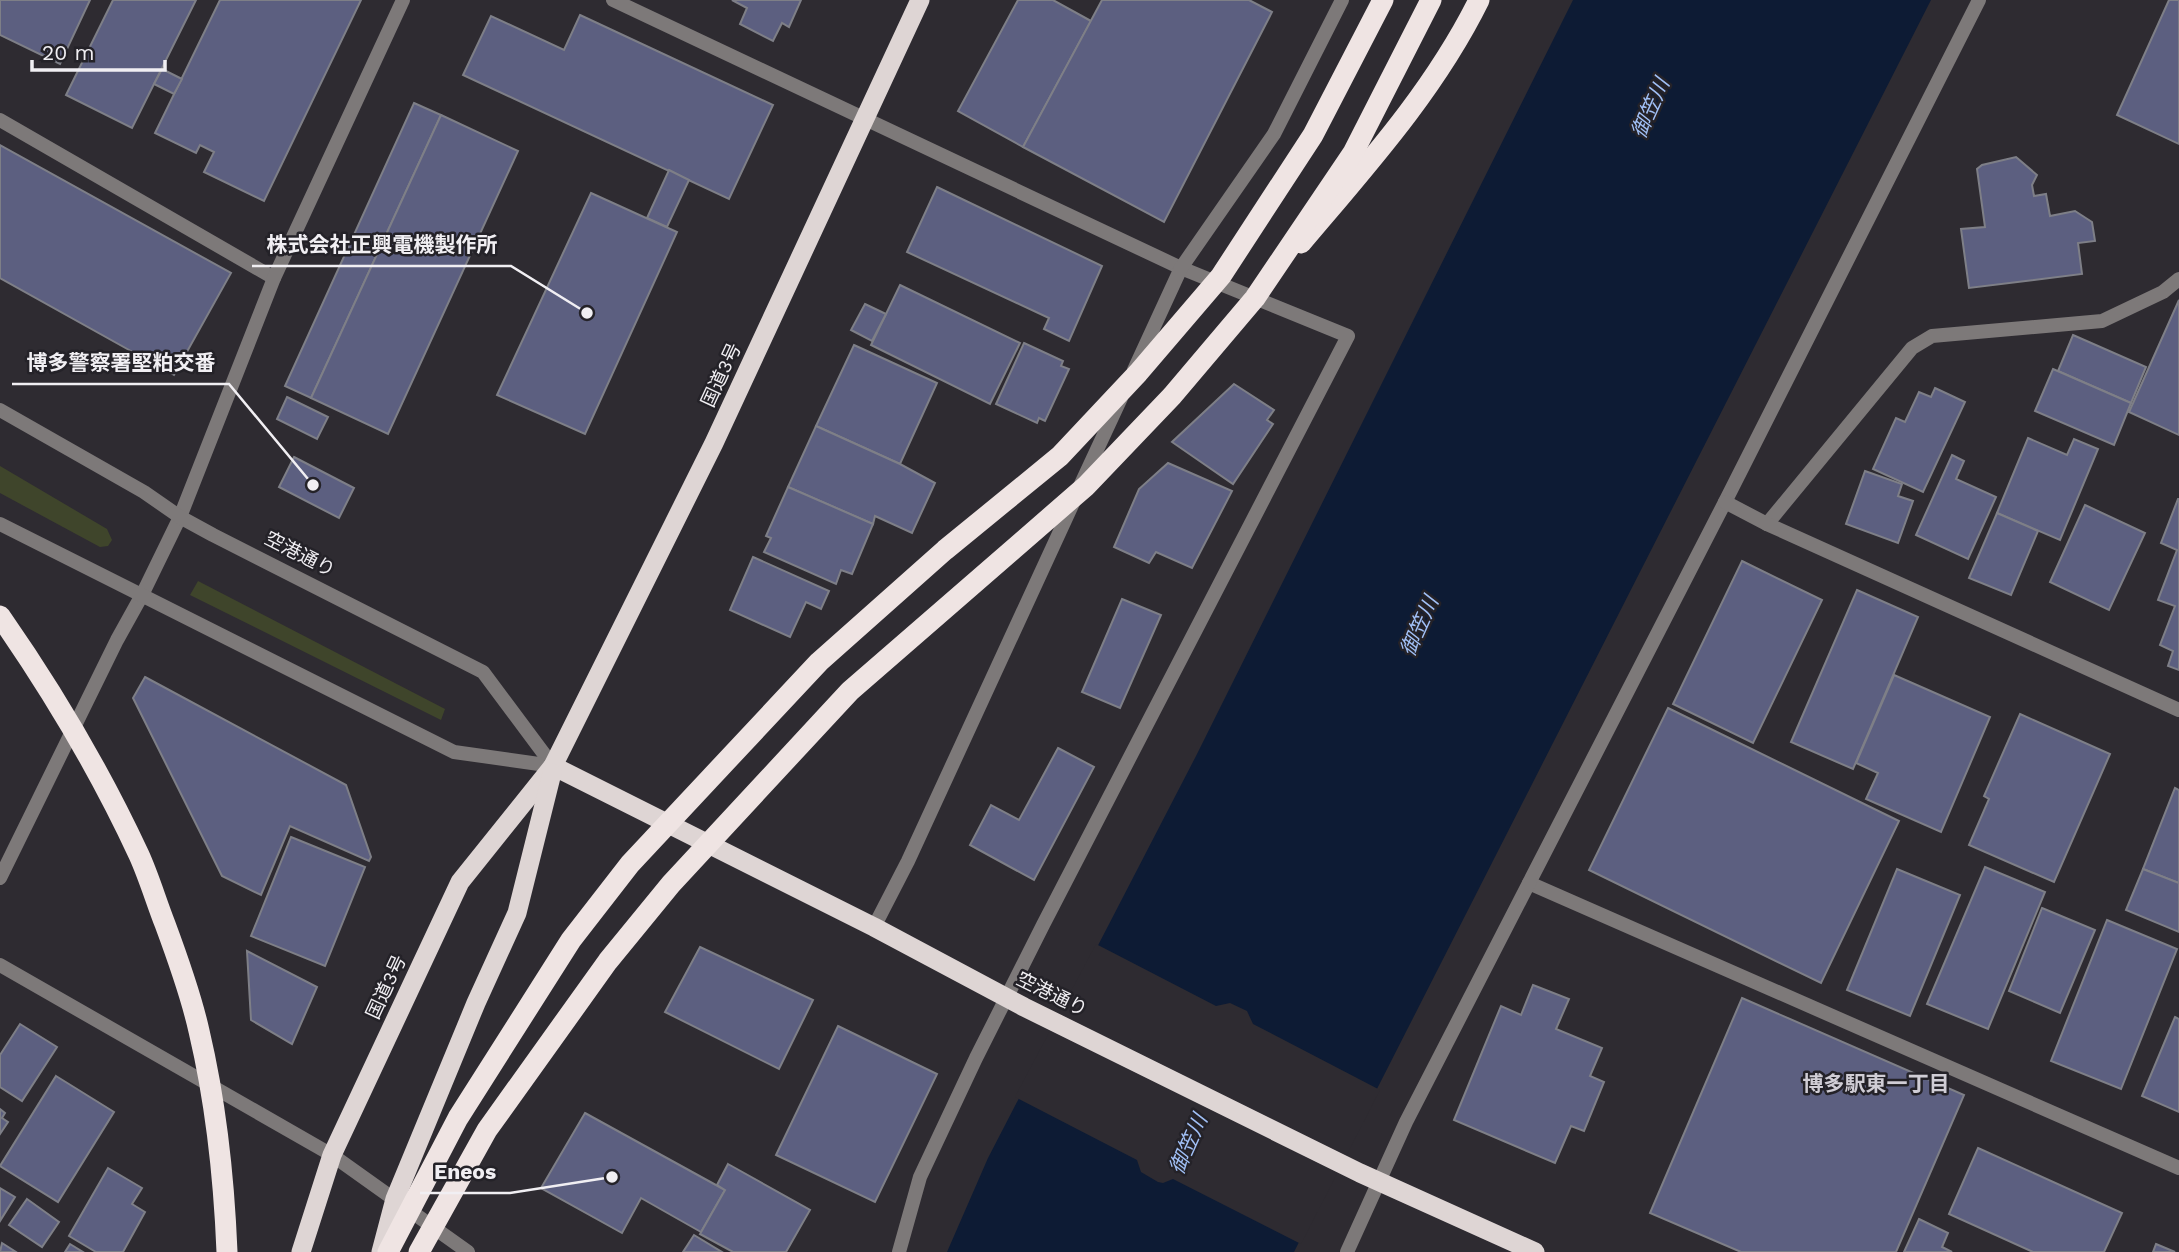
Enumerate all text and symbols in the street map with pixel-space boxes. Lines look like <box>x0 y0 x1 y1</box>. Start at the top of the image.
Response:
scale bar <box>32 28 164 72</box>
text: 20 m <box>42 40 94 65</box>
water label: 御笠川 <box>1626 72 1675 142</box>
callout: 株式会社正興電機製作所 <box>252 224 511 266</box>
text: 株式会社正興電機製作所 <box>267 232 498 257</box>
street label: 国道3号 <box>696 339 746 411</box>
callout: 博多警察署堅粕交番 <box>12 342 229 384</box>
text: 博多警察署堅粕交番 <box>27 350 216 375</box>
street label: 空港通り <box>261 526 339 582</box>
water label: 御笠川 <box>1395 590 1444 660</box>
street label: 国道3号 <box>361 951 411 1023</box>
street label: 空港通り <box>1013 967 1091 1021</box>
district label: 博多駅東一丁目 <box>1803 1071 1950 1096</box>
water label: 御笠川 <box>1164 1108 1213 1178</box>
callout: Eneos <box>420 1151 510 1193</box>
text: Eneos <box>434 1159 496 1184</box>

